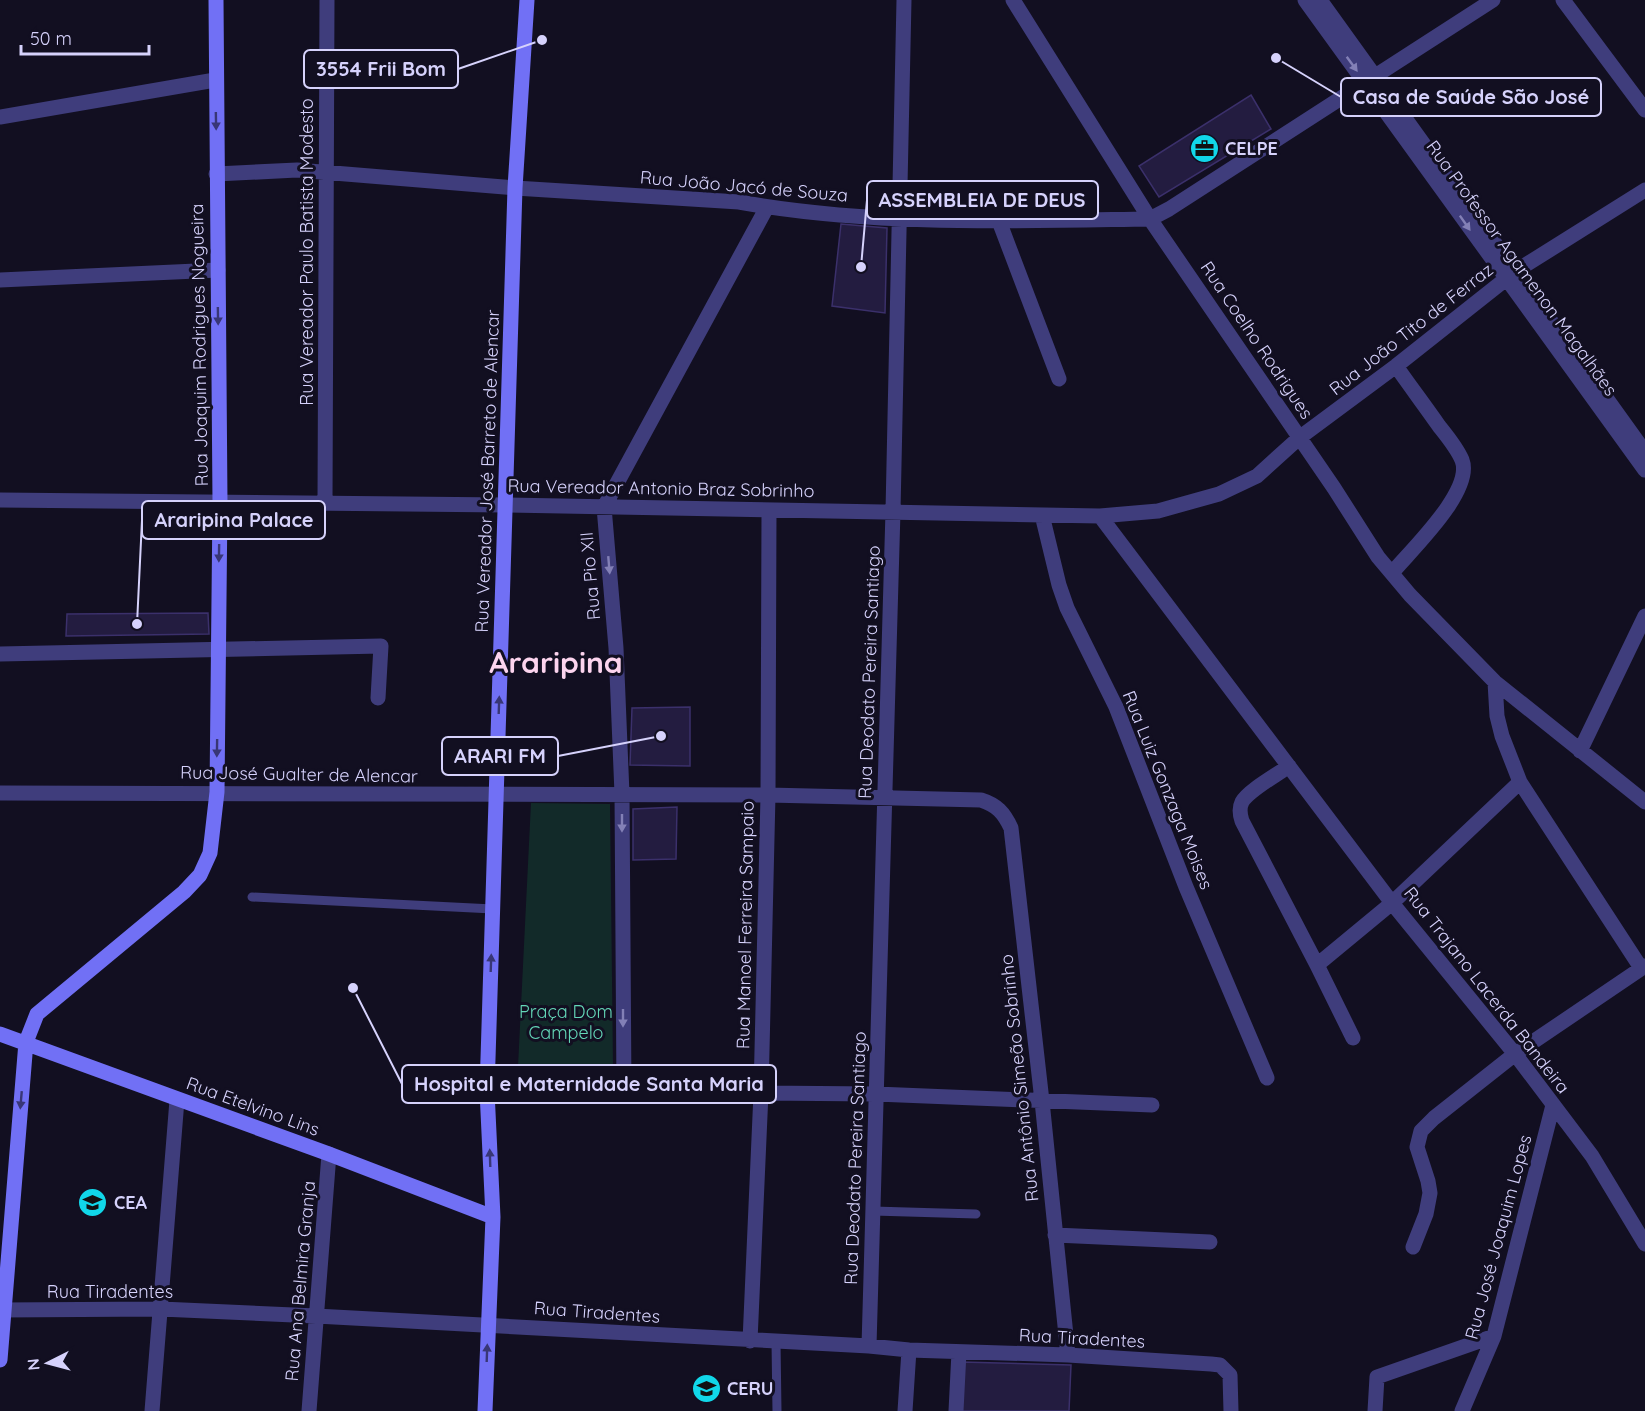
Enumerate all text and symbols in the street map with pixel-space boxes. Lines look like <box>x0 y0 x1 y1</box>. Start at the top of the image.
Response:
scale bar <box>21 18 148 56</box>
text: 50 m <box>30 27 72 50</box>
callout: 3554 Frii Bom <box>304 50 458 88</box>
text: 3554 Frii Bom <box>316 56 446 81</box>
one-way arrow <box>1346 56 1358 72</box>
callout: Casa de Saúde São José <box>1341 78 1601 116</box>
text: Casa de Saúde São José <box>1353 84 1589 109</box>
street label: Rua Vereador Paulo Batista Modesto <box>295 98 318 406</box>
one-way arrow <box>211 112 221 131</box>
office icon: CELPE <box>1188 132 1220 164</box>
street label: Rua Professor Agamenon Magalhães <box>1422 136 1622 400</box>
place label: CELPE <box>1225 137 1278 160</box>
street label: Rua João Jacó de Souza <box>639 165 849 207</box>
callout: ASSEMBLEIA DE DEUS <box>867 181 1098 219</box>
text: ASSEMBLEIA DE DEUS <box>878 187 1086 212</box>
street label: Rua Joaquim Rodrigues Nogueira <box>185 203 213 487</box>
one-way arrow <box>1459 215 1470 231</box>
street label: Rua Coelho Rodrigues <box>1196 257 1318 423</box>
street label: Rua João Tito de Ferraz <box>1324 258 1498 400</box>
one-way arrow <box>213 307 223 326</box>
street label: Rua Vereador José Barreto de Alencar <box>470 309 504 633</box>
street label: Rua Vereador Antonio Braz Sobrinho <box>507 474 815 502</box>
callout: Araripina Palace <box>142 501 325 539</box>
text: Araripina Palace <box>154 507 314 532</box>
street label: Rua Pio XII <box>575 531 605 621</box>
one-way arrow <box>214 544 224 563</box>
street label: Rua Deodato Pereira Santiago <box>853 545 885 799</box>
one-way arrow <box>604 556 614 575</box>
district label: Araripina <box>489 643 623 681</box>
street label: Rua Luiz Gonzaga Moises <box>1118 687 1218 893</box>
one-way arrow <box>495 695 504 714</box>
callout: ARARI FM <box>442 737 558 775</box>
one-way arrow <box>212 739 222 758</box>
text: ARARI FM <box>454 743 546 768</box>
street label: Rua José Gualter de Alencar <box>180 760 418 788</box>
street label: Rua Manoel Ferreira Sampaio <box>731 801 759 1049</box>
one-way arrow <box>617 813 627 832</box>
street label: Rua Trajano Lacerda Bandeira <box>1399 882 1575 1098</box>
one-way arrow <box>486 953 496 972</box>
street label: Rua Antônio Simeão Sobrinho <box>995 953 1043 1203</box>
park label: Praça Dom Campelo <box>519 1000 613 1044</box>
one-way arrow <box>618 1008 628 1027</box>
street label: Rua Deodato Pereira Santiago <box>839 1031 871 1285</box>
callout: Hospital e Maternidade Santa Maria <box>402 1065 776 1103</box>
street label: Rua Etelvino Lins <box>183 1071 323 1141</box>
text: Hospital e Maternidade Santa Maria <box>414 1071 764 1096</box>
one-way arrow <box>16 1091 26 1110</box>
street label: Rua José Joaquim Lopes <box>1460 1132 1536 1342</box>
one-way arrow <box>485 1148 495 1167</box>
street label: Rua Ana Belmira Granja <box>280 1180 320 1382</box>
school or university icon: CEA <box>77 1186 109 1218</box>
place label: CEA <box>114 1191 148 1214</box>
street label: Rua Tiradentes <box>47 1280 173 1303</box>
street label: Rua Tiradentes <box>533 1296 661 1328</box>
street label: Rua Tiradentes <box>1018 1323 1146 1353</box>
north arrow <box>18 1333 78 1393</box>
one-way arrow <box>482 1343 492 1362</box>
text: N <box>23 1358 44 1371</box>
school or university icon: CERU <box>690 1372 722 1404</box>
place label: CERU <box>727 1377 774 1400</box>

